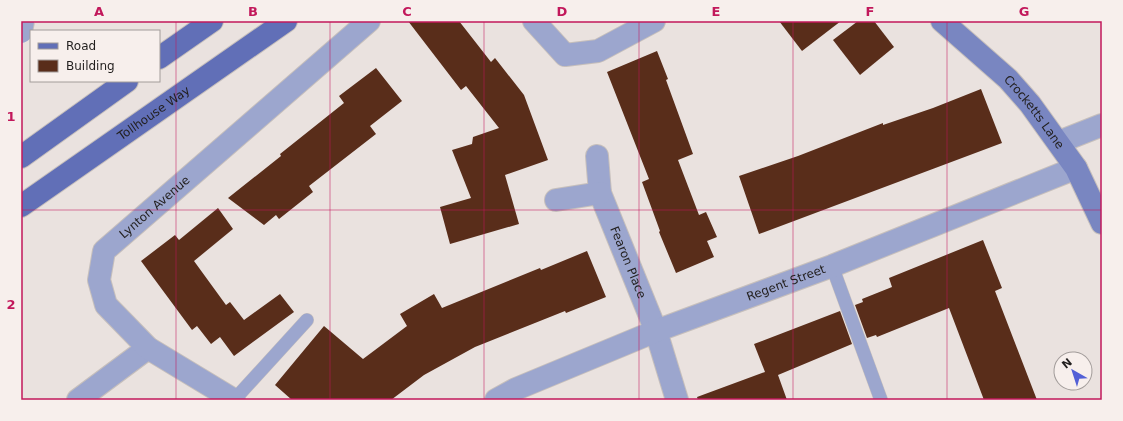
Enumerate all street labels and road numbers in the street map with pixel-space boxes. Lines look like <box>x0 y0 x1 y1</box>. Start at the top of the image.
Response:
street label: Crocketts Lane <box>1001 72 1067 152</box>
street label: Tollhouse Way <box>114 83 193 144</box>
street label: Lynton Avenue <box>117 173 193 241</box>
street label: Fearon Place <box>607 224 649 300</box>
street label: Regent Street <box>745 262 828 304</box>

